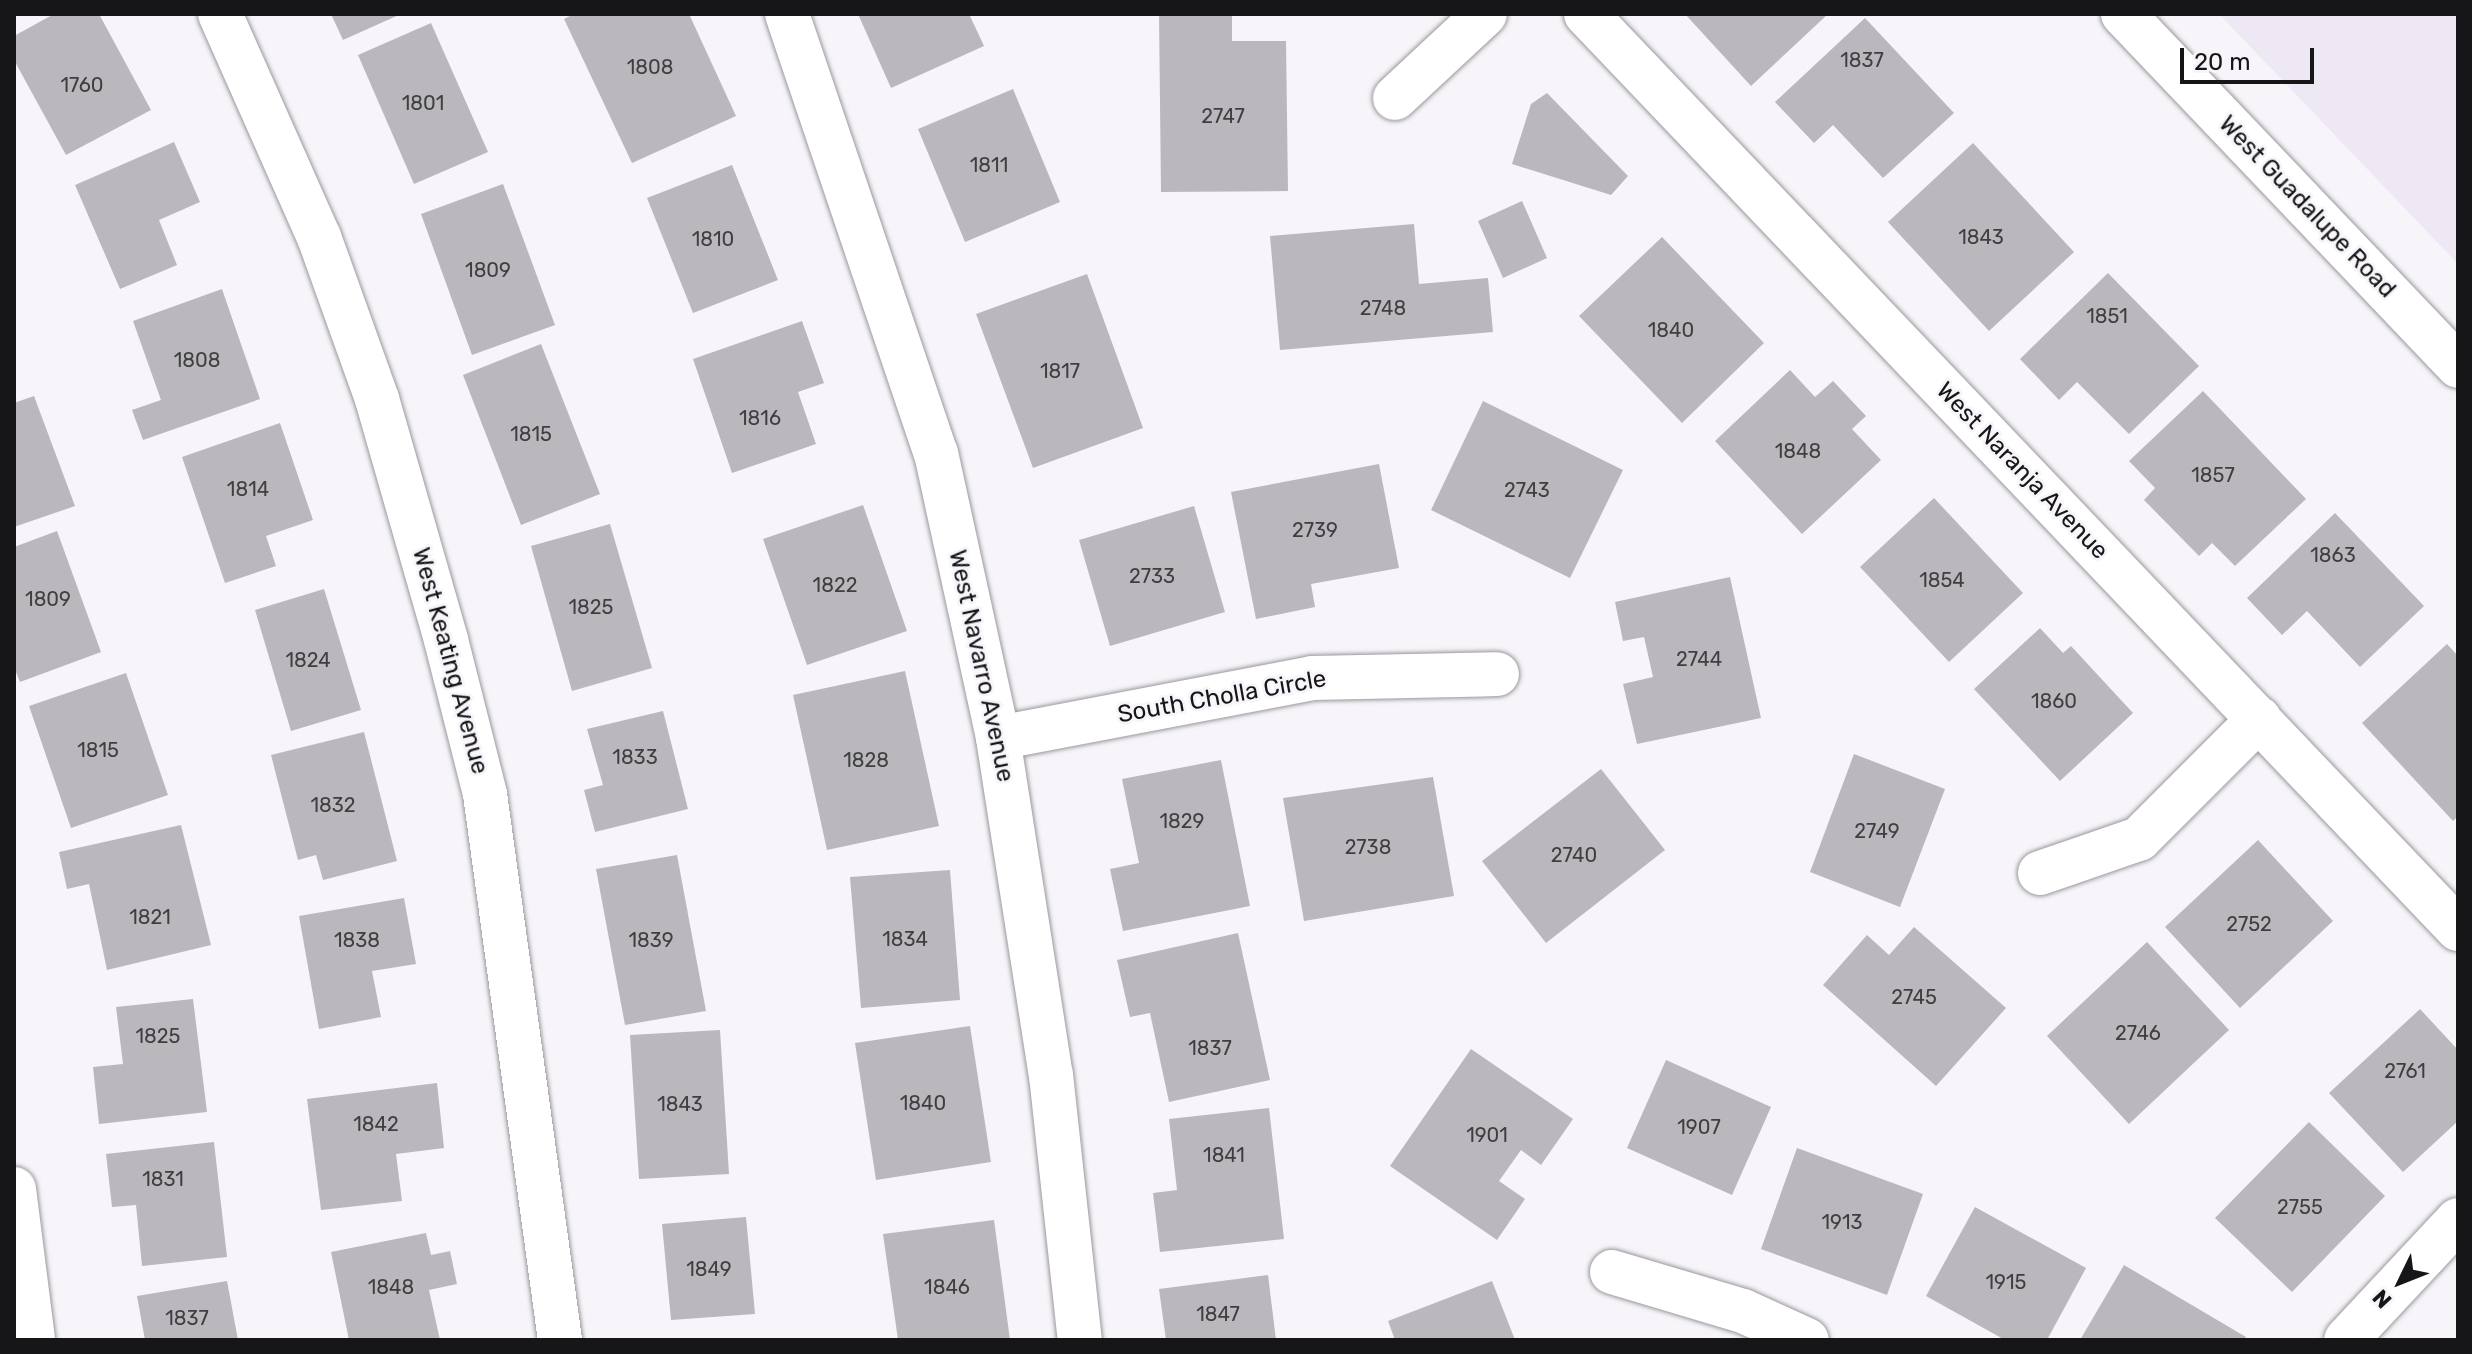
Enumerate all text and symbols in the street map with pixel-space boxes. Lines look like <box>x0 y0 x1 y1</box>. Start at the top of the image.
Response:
scale bar <box>2184 32 2318 82</box>
house number: 1837 <box>1840 48 1884 72</box>
text: 20 m <box>2194 48 2251 76</box>
house number: 1808 <box>627 55 673 79</box>
house number: 1760 <box>61 73 103 97</box>
house number: 1801 <box>402 91 444 115</box>
house number: 2747 <box>1201 104 1245 128</box>
street label: West Guadalupe Road <box>2213 110 2401 304</box>
house number: 1811 <box>970 153 1008 177</box>
house number: 1843 <box>1958 225 2004 249</box>
house number: 1810 <box>692 227 734 251</box>
house number: 1809 <box>465 258 511 282</box>
house number: 2748 <box>1360 296 1406 320</box>
house number: 1851 <box>2086 304 2128 328</box>
house number: 1840 <box>1648 318 1694 342</box>
house number: 1808 <box>174 348 220 372</box>
house number: 1817 <box>1040 359 1080 383</box>
street label: West Naranja Avenue <box>1930 376 2114 566</box>
house number: 1816 <box>739 406 781 430</box>
house number: 1815 <box>510 422 552 446</box>
house number: 1848 <box>1775 439 1821 463</box>
house number: 1857 <box>2191 463 2235 487</box>
house number: 1814 <box>227 477 269 501</box>
house number: 2743 <box>1504 478 1550 502</box>
house number: 2739 <box>1292 518 1338 542</box>
house number: 1863 <box>2310 543 2356 567</box>
street label: West Keating Avenue <box>406 544 494 778</box>
street label: West Navarro Avenue <box>942 547 1020 785</box>
house number: 2733 <box>1129 564 1175 588</box>
house number: 1854 <box>1919 568 1965 592</box>
house number: 1822 <box>813 573 857 597</box>
house number: 1809 <box>25 587 71 611</box>
house number: 1825 <box>569 595 613 619</box>
house number: 2744 <box>1676 647 1722 671</box>
house number: 1824 <box>285 648 331 672</box>
street label: South Cholla Circle <box>1115 664 1329 730</box>
house number: 1860 <box>2031 689 2077 713</box>
house number: 1815 <box>77 738 119 762</box>
house number: 1833 <box>612 745 658 769</box>
house number: 1828 <box>843 748 889 772</box>
house number: 1832 <box>310 793 356 817</box>
house number: 1829 <box>1160 809 1204 833</box>
house number: 2749 <box>1854 819 1900 843</box>
house number: 2738 <box>1345 835 1391 859</box>
house number: 2740 <box>1551 843 1597 867</box>
house number: 1821 <box>129 905 171 929</box>
house number: 2752 <box>2226 912 2272 936</box>
house number: 1834 <box>882 927 928 951</box>
house number: 1838 <box>334 928 380 952</box>
house number: 1839 <box>628 928 674 952</box>
house number: 2745 <box>1891 985 1937 1009</box>
house number: 2746 <box>2115 1021 2161 1045</box>
house number: 1825 <box>136 1024 180 1048</box>
house number: 1837 <box>1188 1036 1232 1060</box>
house number: 2761 <box>2384 1059 2426 1083</box>
house number: 1840 <box>900 1091 946 1115</box>
house number: 1843 <box>657 1092 703 1116</box>
house number: 1842 <box>353 1112 399 1136</box>
house number: 1907 <box>1677 1115 1721 1139</box>
house number: 1901 <box>1466 1123 1508 1147</box>
house number: 1841 <box>1203 1143 1245 1167</box>
house number: 1831 <box>142 1167 184 1191</box>
house number: 2755 <box>2277 1195 2323 1219</box>
house number: 1913 <box>1822 1210 1862 1234</box>
north arrow <box>2360 1242 2440 1322</box>
house number: 1849 <box>686 1257 732 1281</box>
house number: 1915 <box>1986 1270 2026 1294</box>
house number: 1848 <box>368 1275 414 1299</box>
house number: 1846 <box>924 1275 970 1299</box>
text: N <box>2367 1284 2397 1314</box>
house number: 1847 <box>1196 1302 1240 1326</box>
house number: 1837 <box>165 1306 209 1330</box>

